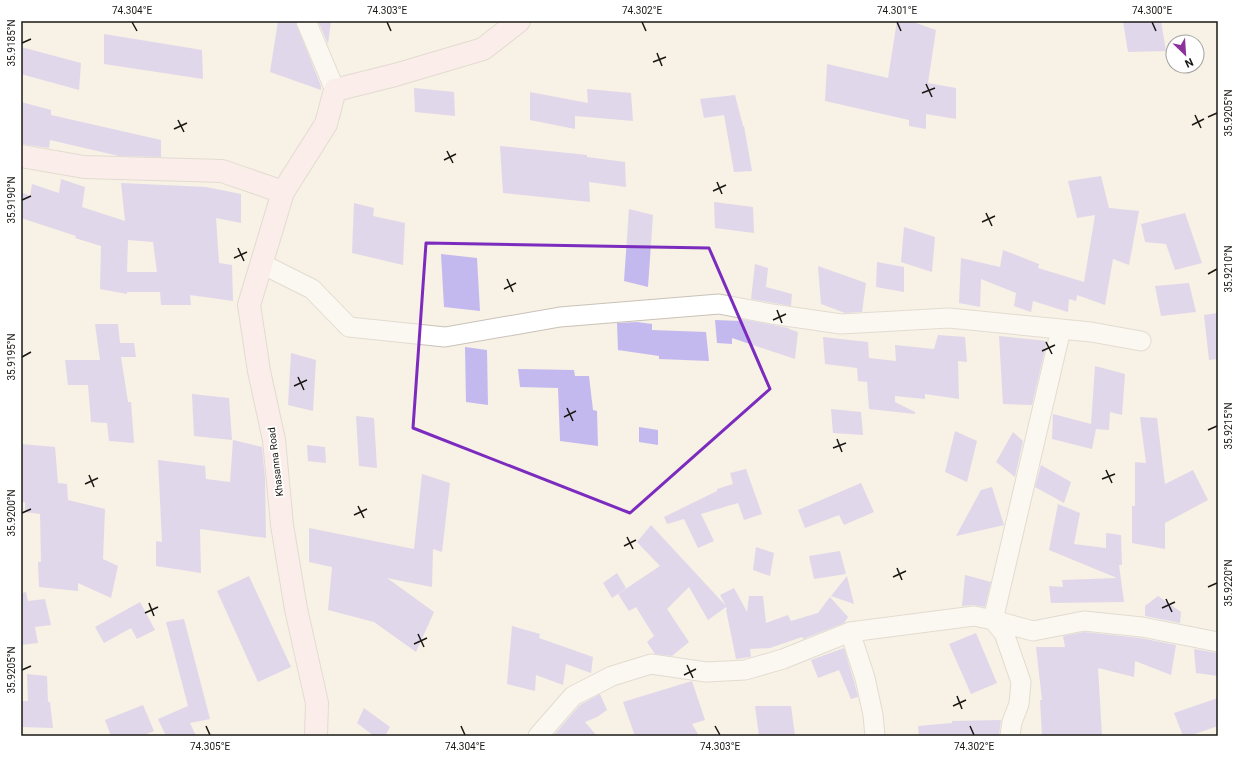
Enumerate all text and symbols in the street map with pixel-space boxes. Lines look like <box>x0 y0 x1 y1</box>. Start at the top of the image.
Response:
text: 74.304°E <box>112 5 152 16</box>
text: 74.303°E <box>367 5 407 16</box>
text: 74.302°E <box>622 5 662 16</box>
text: 74.301°E <box>877 5 917 16</box>
text: 74.300°E <box>1132 5 1172 16</box>
text: 35.9185°N <box>6 19 17 67</box>
north arrow <box>1165 34 1205 74</box>
text: N <box>1183 55 1195 70</box>
text: 35.9205°N <box>1223 89 1234 137</box>
text: 35.9190°N <box>6 176 17 224</box>
text: 35.9210°N <box>1223 245 1234 293</box>
text: 35.9195°N <box>6 333 17 381</box>
text: 35.9215°N <box>1223 402 1234 450</box>
street label: Khasanna Road <box>266 427 285 497</box>
text: 35.9200°N <box>6 489 17 537</box>
text: 35.9220°N <box>1223 559 1234 607</box>
text: 35.9205°N <box>6 646 17 694</box>
text: 74.305°E <box>190 741 230 752</box>
text: 74.304°E <box>445 741 485 752</box>
text: 74.303°E <box>700 741 740 752</box>
text: 74.302°E <box>954 741 994 752</box>

